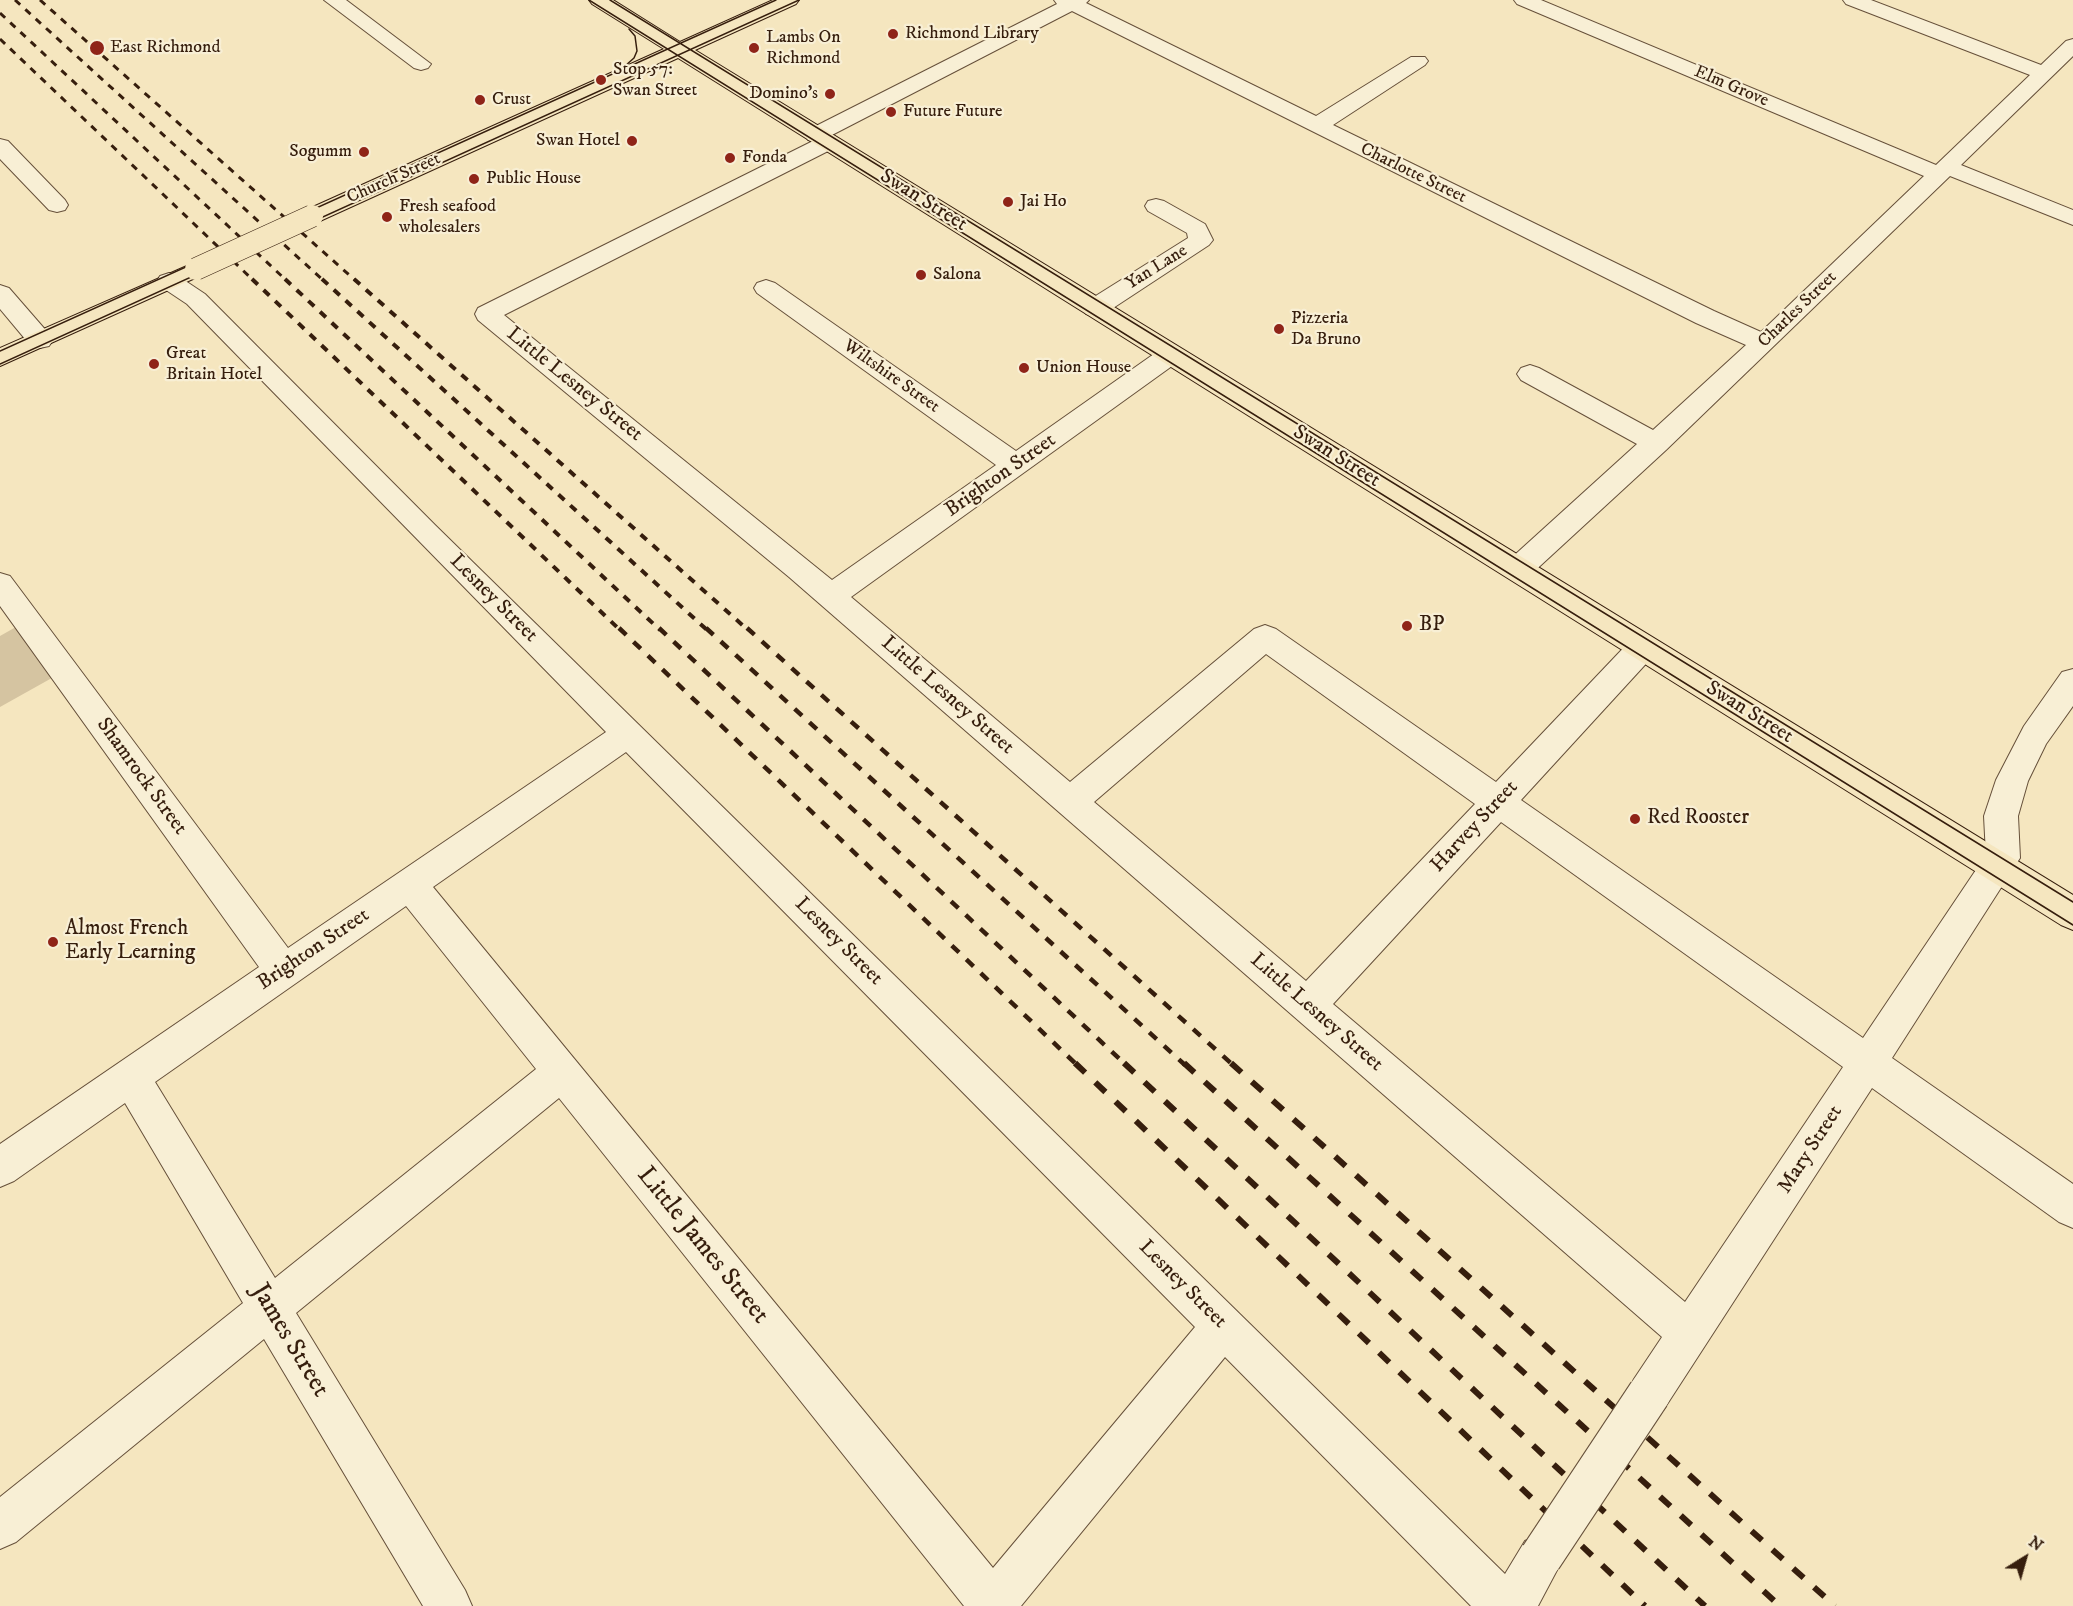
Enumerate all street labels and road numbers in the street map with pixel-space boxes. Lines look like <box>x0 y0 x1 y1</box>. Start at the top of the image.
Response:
street label: Elm Grove <box>1690 62 1772 112</box>
street label: Charlotte Street <box>1357 139 1469 209</box>
street label: Church Street <box>344 149 444 209</box>
street label: Swan Street <box>875 164 971 238</box>
street label: Yan Lane <box>1122 241 1192 295</box>
street label: Charles Street <box>1754 267 1842 353</box>
street label: Little Lesney Street <box>501 322 647 448</box>
street label: Wiltshire Street <box>839 336 943 418</box>
street label: Swan Street <box>1288 420 1384 494</box>
street label: Brighton Street <box>941 429 1061 523</box>
street label: Lesney Street <box>444 550 542 648</box>
street label: Little Lesney Street <box>875 631 1019 761</box>
street label: Swan Street <box>1701 676 1797 750</box>
street label: Shamrock Street <box>90 714 192 840</box>
street label: Harvey Street <box>1426 776 1524 878</box>
street label: Lesney Street <box>789 893 887 991</box>
street label: Brighton Street <box>253 903 375 997</box>
street label: Little Lesney Street <box>1244 948 1388 1078</box>
street label: Mary Street <box>1773 1101 1849 1199</box>
street label: Little James Street <box>629 1161 775 1331</box>
street label: Lesney Street <box>1133 1236 1231 1334</box>
street label: James Street <box>243 1279 335 1403</box>

